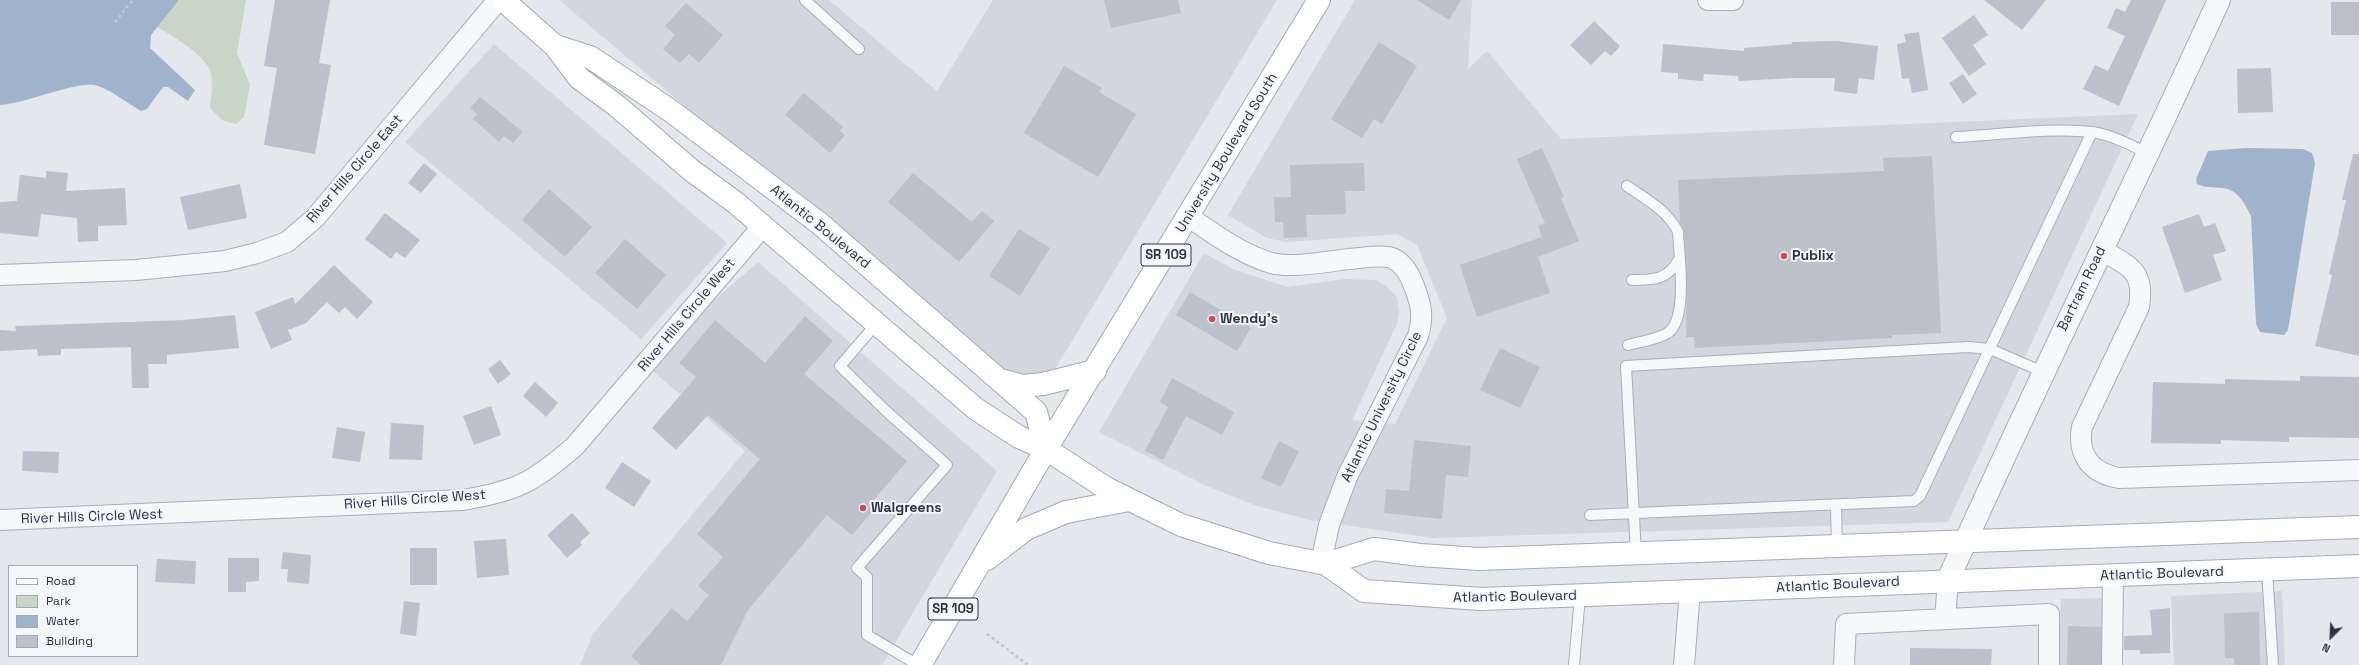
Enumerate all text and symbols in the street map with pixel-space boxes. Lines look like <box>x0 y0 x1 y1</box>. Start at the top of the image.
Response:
street label: University Boulevard South <box>1173 70 1281 236</box>
street label: River Hills Circle East <box>303 111 407 227</box>
street label: Atlantic Boulevard <box>767 181 873 273</box>
road number: SR 109 <box>1141 244 1191 266</box>
street label: Bartram Road <box>2054 244 2110 334</box>
place label: Publix <box>1792 248 1834 264</box>
marker: Publix <box>1779 251 1789 261</box>
street label: River Hills Circle West <box>635 255 739 375</box>
place label: Wendy's <box>1220 311 1278 327</box>
marker: Wendy's <box>1207 314 1217 324</box>
street label: Atlantic University Circle <box>1338 329 1426 485</box>
street label: River Hills Circle West <box>343 487 487 513</box>
place label: Walgreens <box>871 500 942 516</box>
marker: Walgreens <box>858 503 868 513</box>
street label: River Hills Circle West <box>21 506 163 528</box>
street label: Atlantic Boulevard <box>2100 563 2224 585</box>
legend <box>8 565 138 657</box>
text: Road <box>46 573 75 589</box>
street label: Atlantic Boulevard <box>1776 573 1900 597</box>
street label: Atlantic Boulevard <box>1453 588 1577 606</box>
text: Park <box>46 593 71 609</box>
road number: SR 109 <box>928 598 978 620</box>
text: Water <box>46 613 80 629</box>
north arrow <box>2311 617 2351 657</box>
text: Building <box>46 633 93 649</box>
text: N <box>2320 640 2332 656</box>

